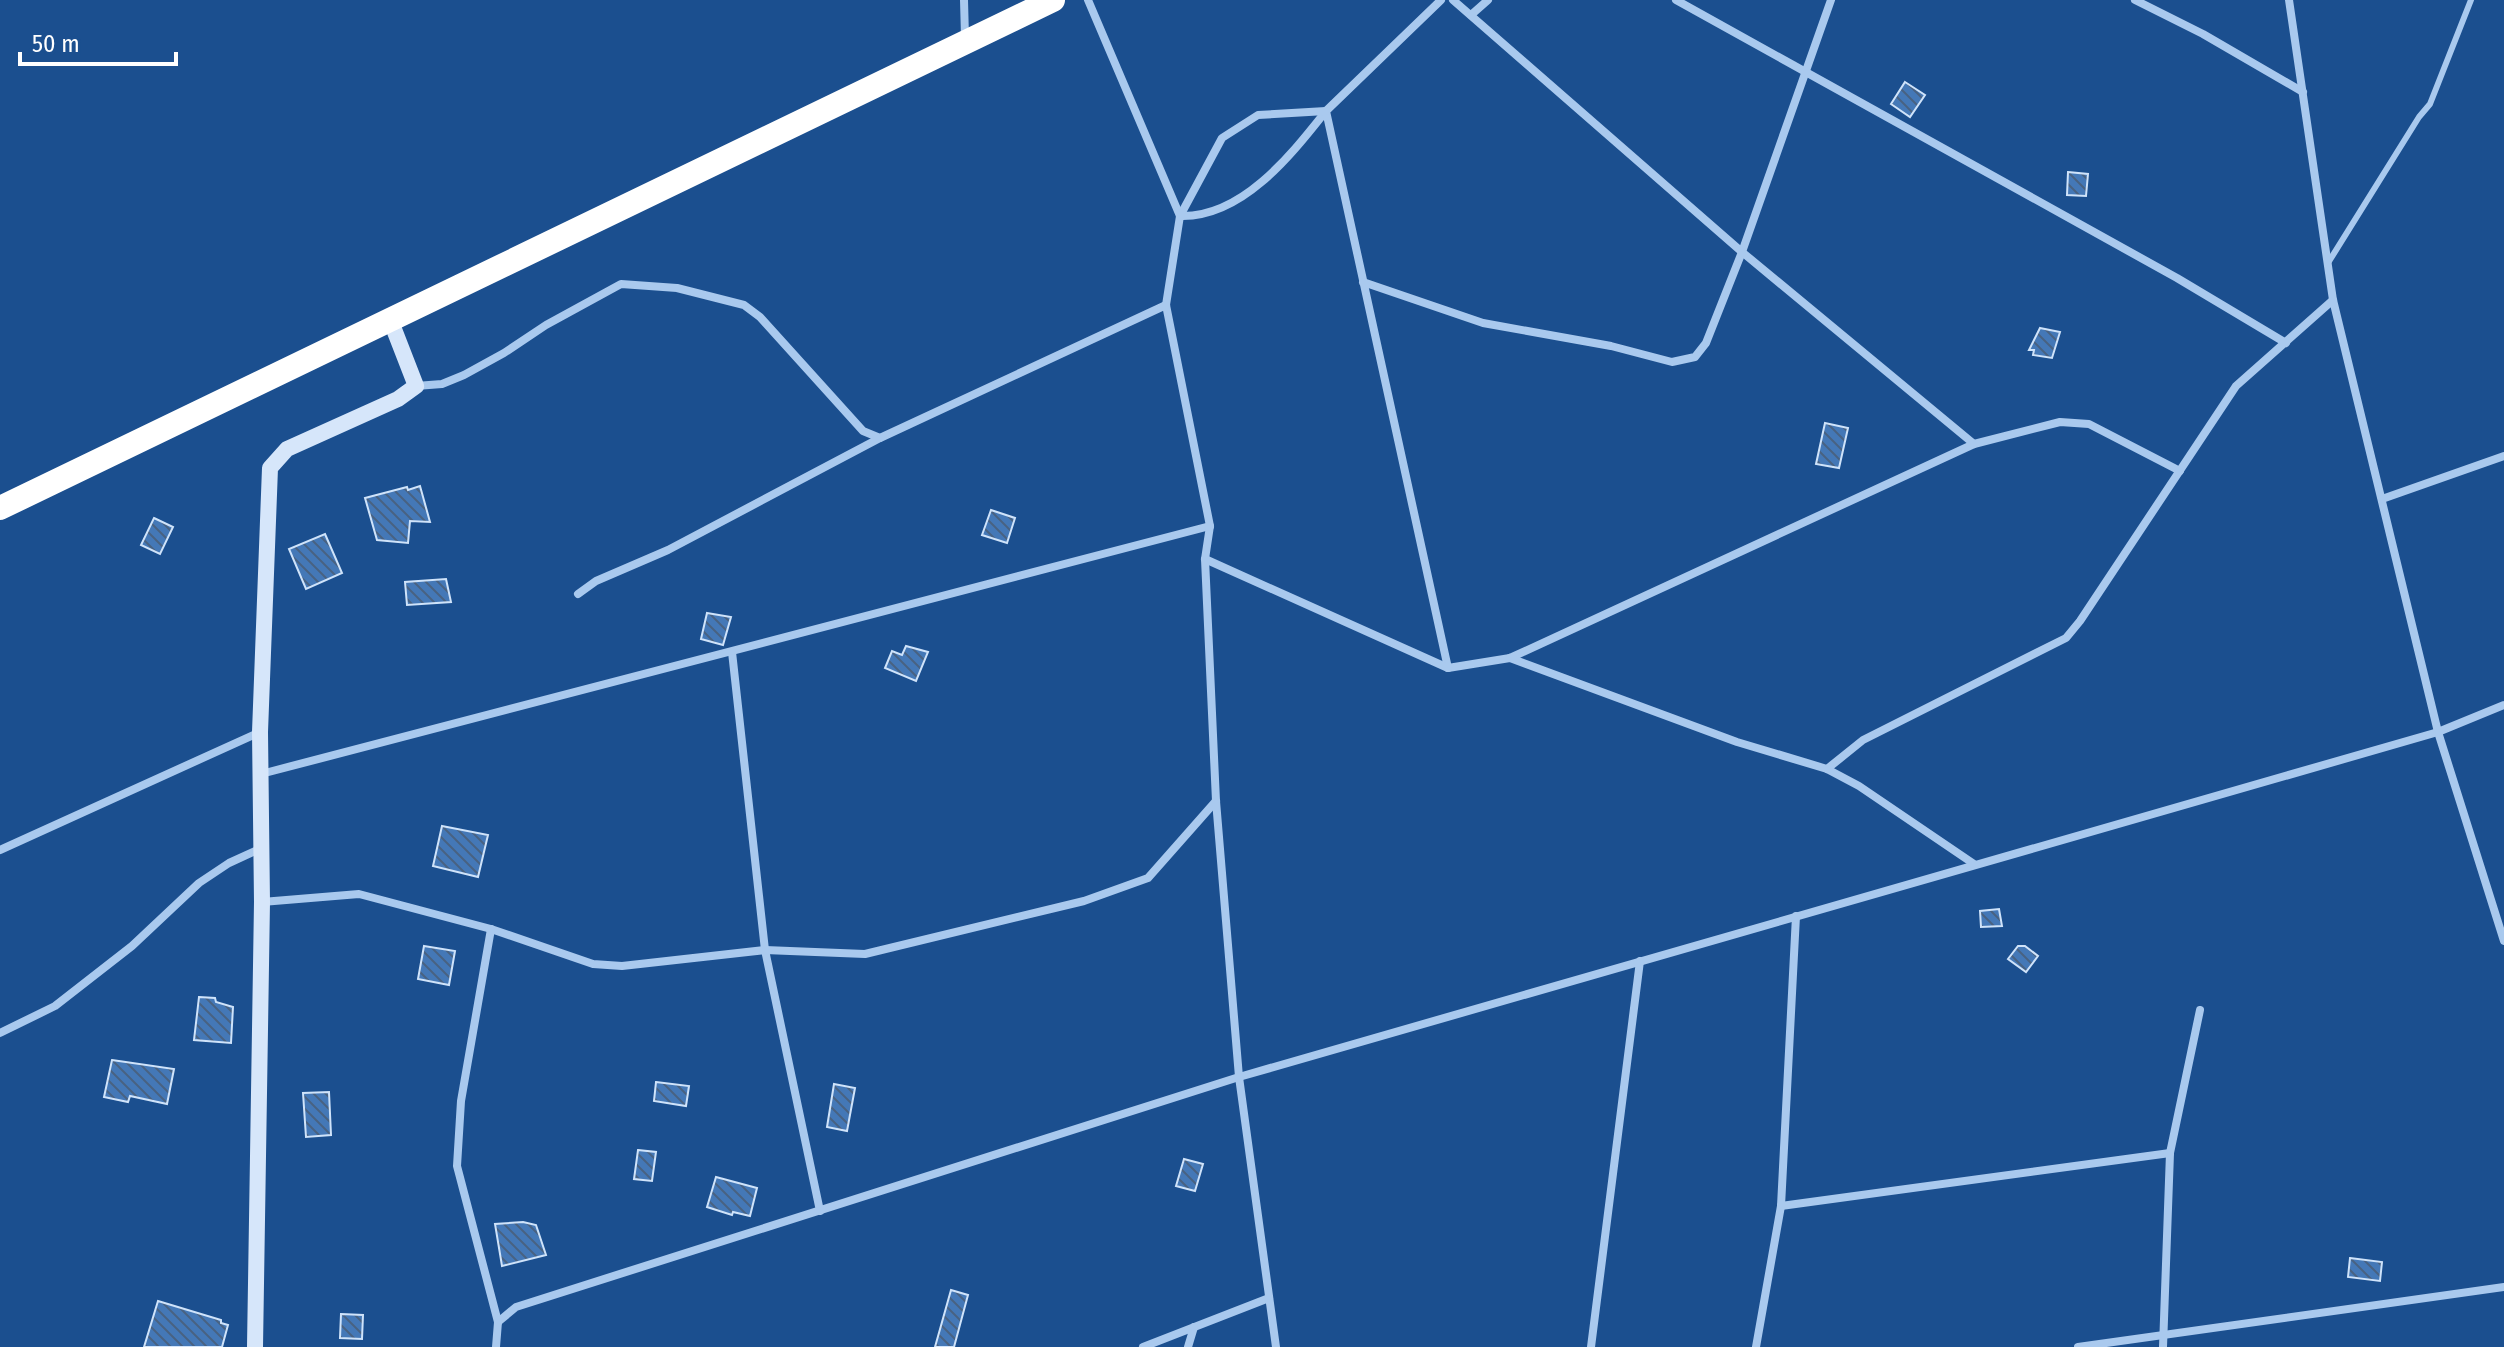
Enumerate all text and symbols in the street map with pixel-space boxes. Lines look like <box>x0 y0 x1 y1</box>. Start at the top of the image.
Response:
scale bar <box>20 16 176 66</box>
text: 50 m <box>32 30 80 58</box>

